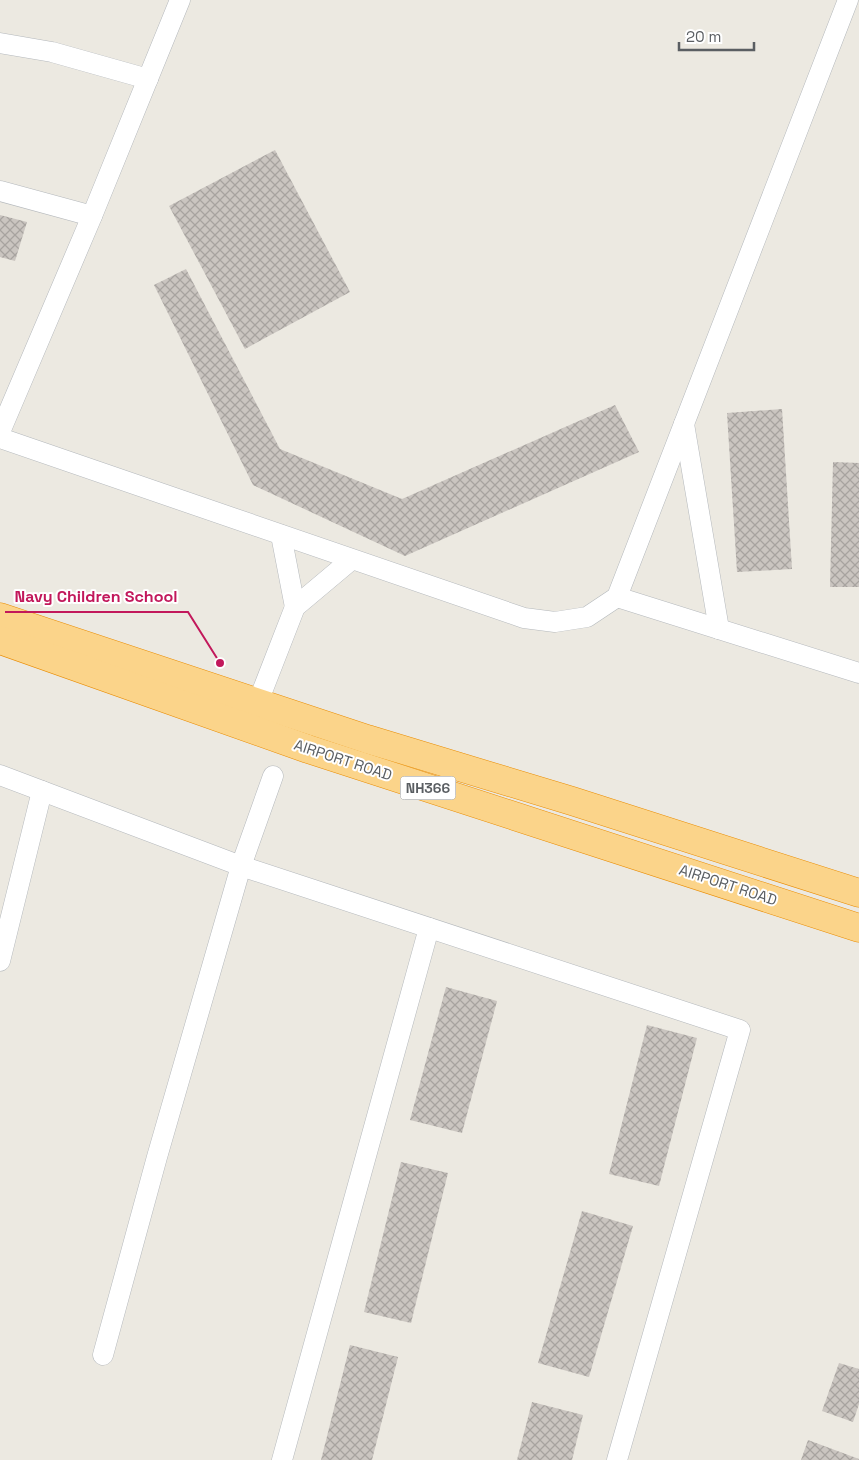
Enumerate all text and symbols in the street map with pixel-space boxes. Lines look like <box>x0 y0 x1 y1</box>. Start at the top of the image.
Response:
scale bar <box>679 20 754 52</box>
text: 20 m <box>686 27 721 46</box>
callout: Navy Children School <box>5 581 188 612</box>
text: Navy Children School <box>14 586 178 607</box>
street label: AIRPORT ROAD <box>292 735 395 784</box>
road number: NH366 <box>400 776 456 800</box>
street label: AIRPORT ROAD <box>677 860 780 909</box>

